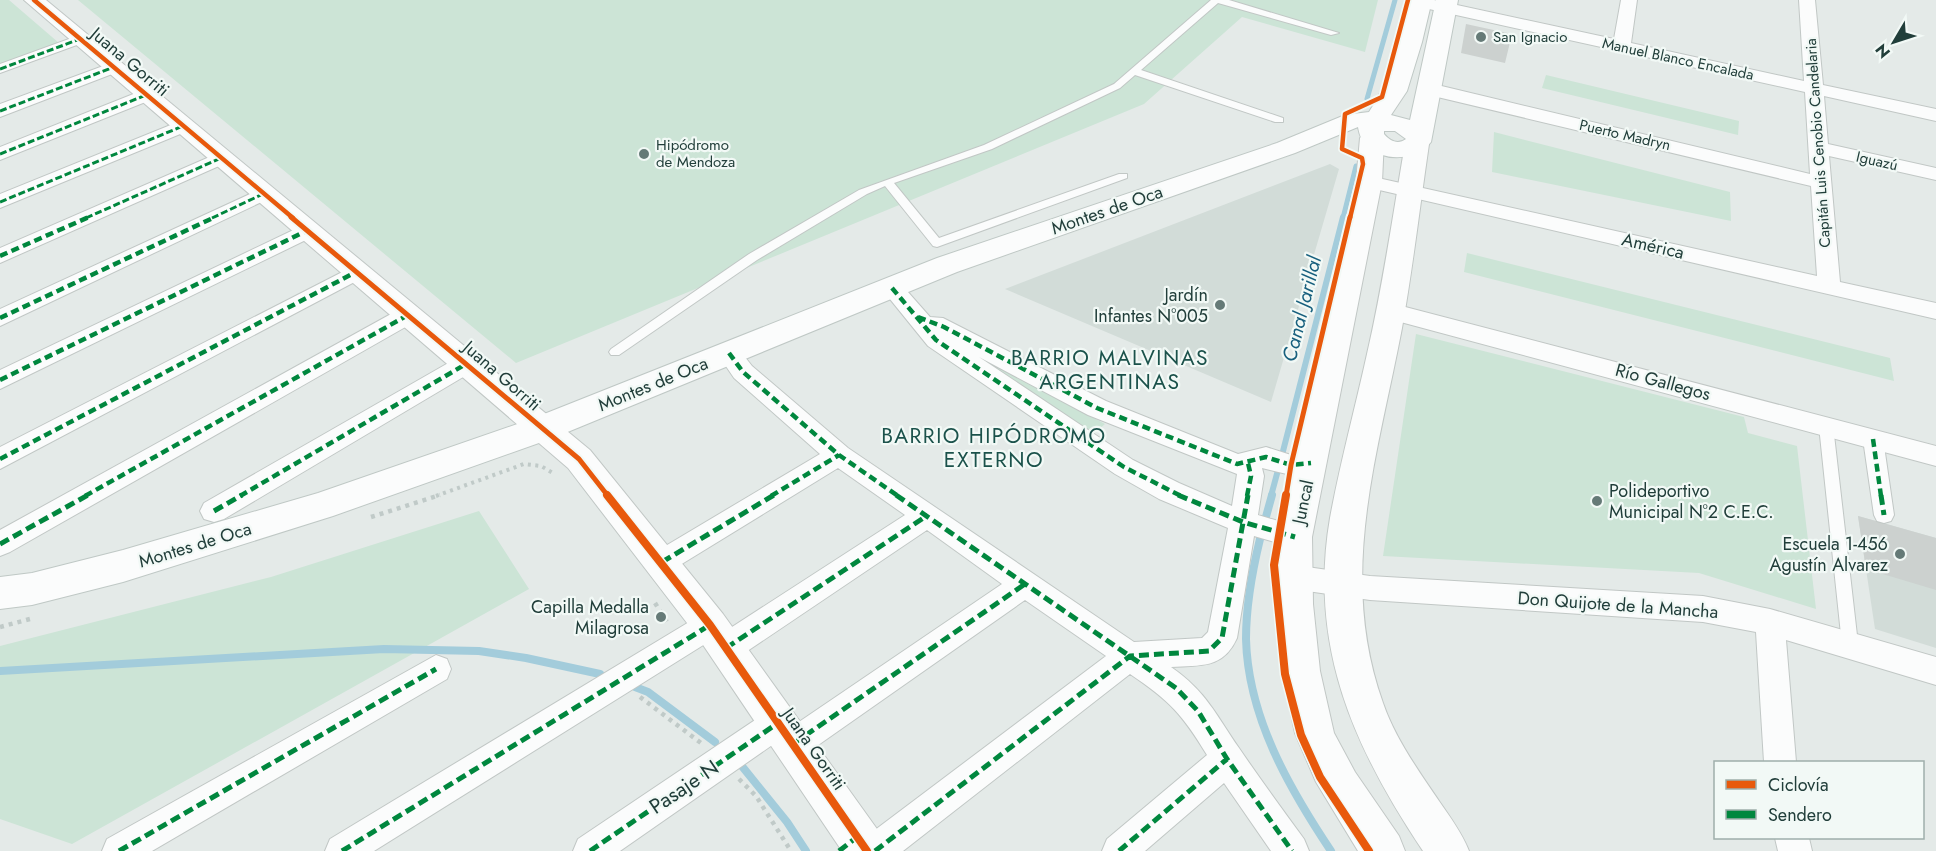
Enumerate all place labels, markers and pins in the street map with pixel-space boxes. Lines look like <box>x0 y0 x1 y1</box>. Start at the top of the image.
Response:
place label: San Ignacio <box>1493 26 1567 48</box>
marker: San Ignacio <box>1474 30 1488 44</box>
place label: Hipódromo de Mendoza <box>656 134 735 173</box>
marker: Hipódromo de Mendoza <box>637 147 651 161</box>
place label: Jardín Infantes N°005 <box>1094 282 1208 329</box>
marker: Jardín Infantes N°005 <box>1213 298 1227 312</box>
place label: Polideportivo Municipal N°2 C.E.C. <box>1609 478 1774 525</box>
marker: Polideportivo Municipal N°2 C.E.C. <box>1590 494 1604 508</box>
place label: Escuela 1-456 Agustín Alvarez <box>1770 531 1889 578</box>
marker: Escuela 1-456 Agustín Alvarez <box>1893 547 1907 561</box>
place label: Capilla Medalla Milagrosa <box>531 594 649 641</box>
marker: Capilla Medalla Milagrosa <box>654 610 668 624</box>

